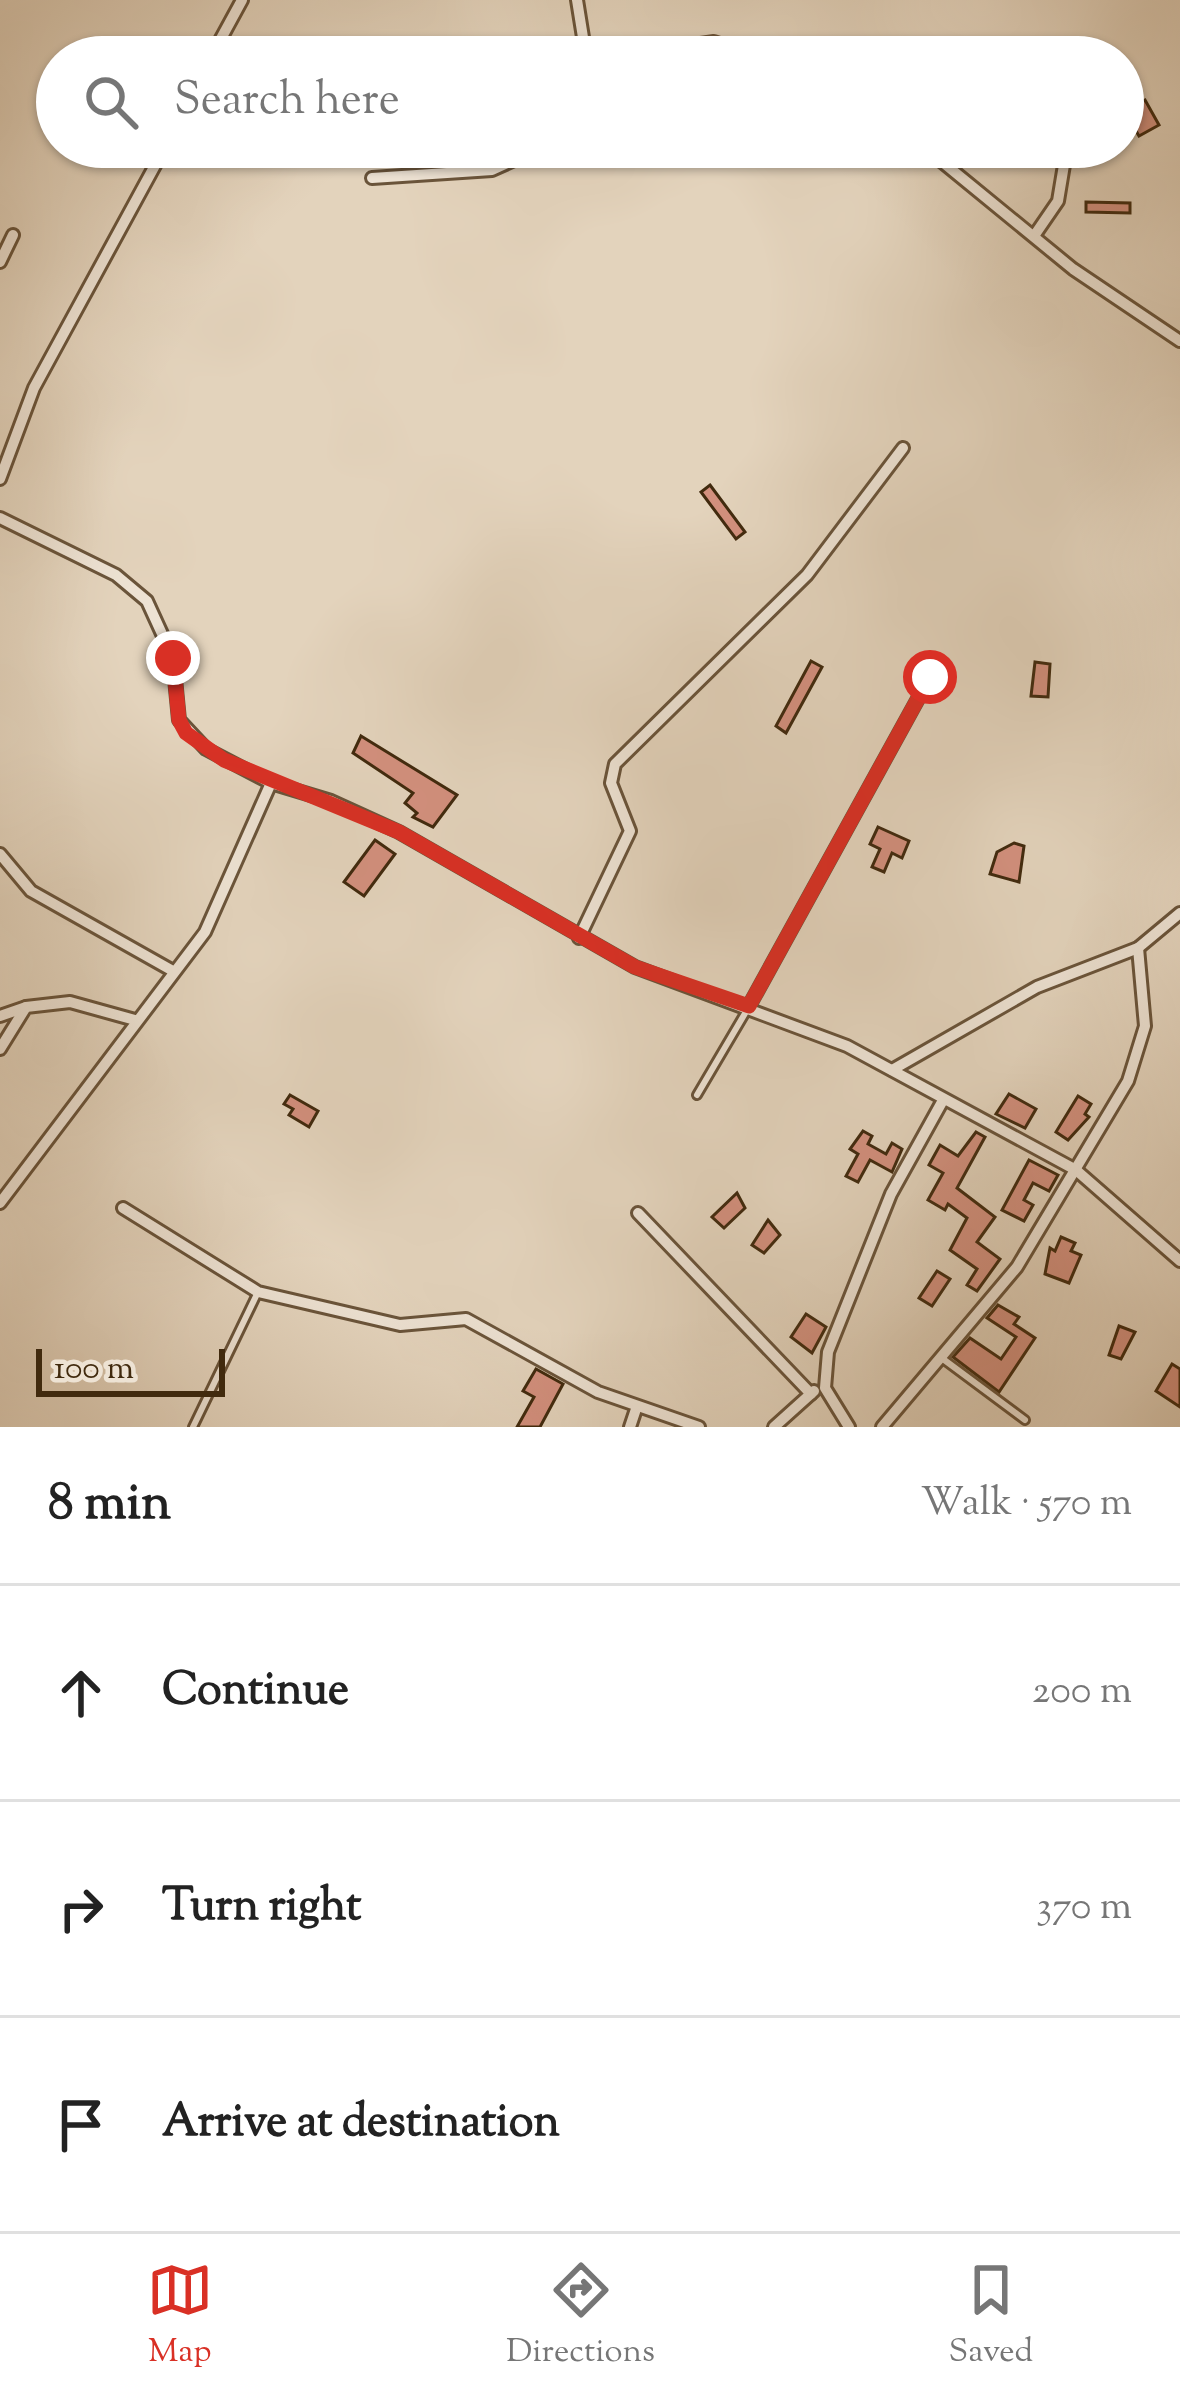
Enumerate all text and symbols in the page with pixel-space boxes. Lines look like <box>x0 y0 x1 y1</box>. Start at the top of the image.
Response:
search box <box>36 36 1144 168</box>
icon: search <box>78 69 144 135</box>
text: Search here <box>174 70 400 135</box>
route end <box>146 631 200 685</box>
route start <box>903 650 957 704</box>
scale bar <box>36 1343 225 1396</box>
text: 100 m <box>54 1346 134 1394</box>
text: 8 min <box>48 1469 171 1542</box>
text: Walk · 570 m <box>921 1477 1132 1533</box>
icon: ahead <box>48 1660 114 1726</box>
text: Continue <box>162 1660 349 1725</box>
text: 200 m <box>1032 1665 1132 1721</box>
icon: right <box>48 1876 114 1942</box>
text: Turn right <box>162 1876 361 1941</box>
text: 370 m <box>1036 1881 1132 1937</box>
icon: arrive <box>48 2092 114 2158</box>
text: Arrive at destination <box>162 2092 560 2157</box>
tab: Map <box>147 2257 213 2377</box>
tab: Directions <box>506 2257 655 2377</box>
tab: Saved <box>949 2257 1033 2377</box>

